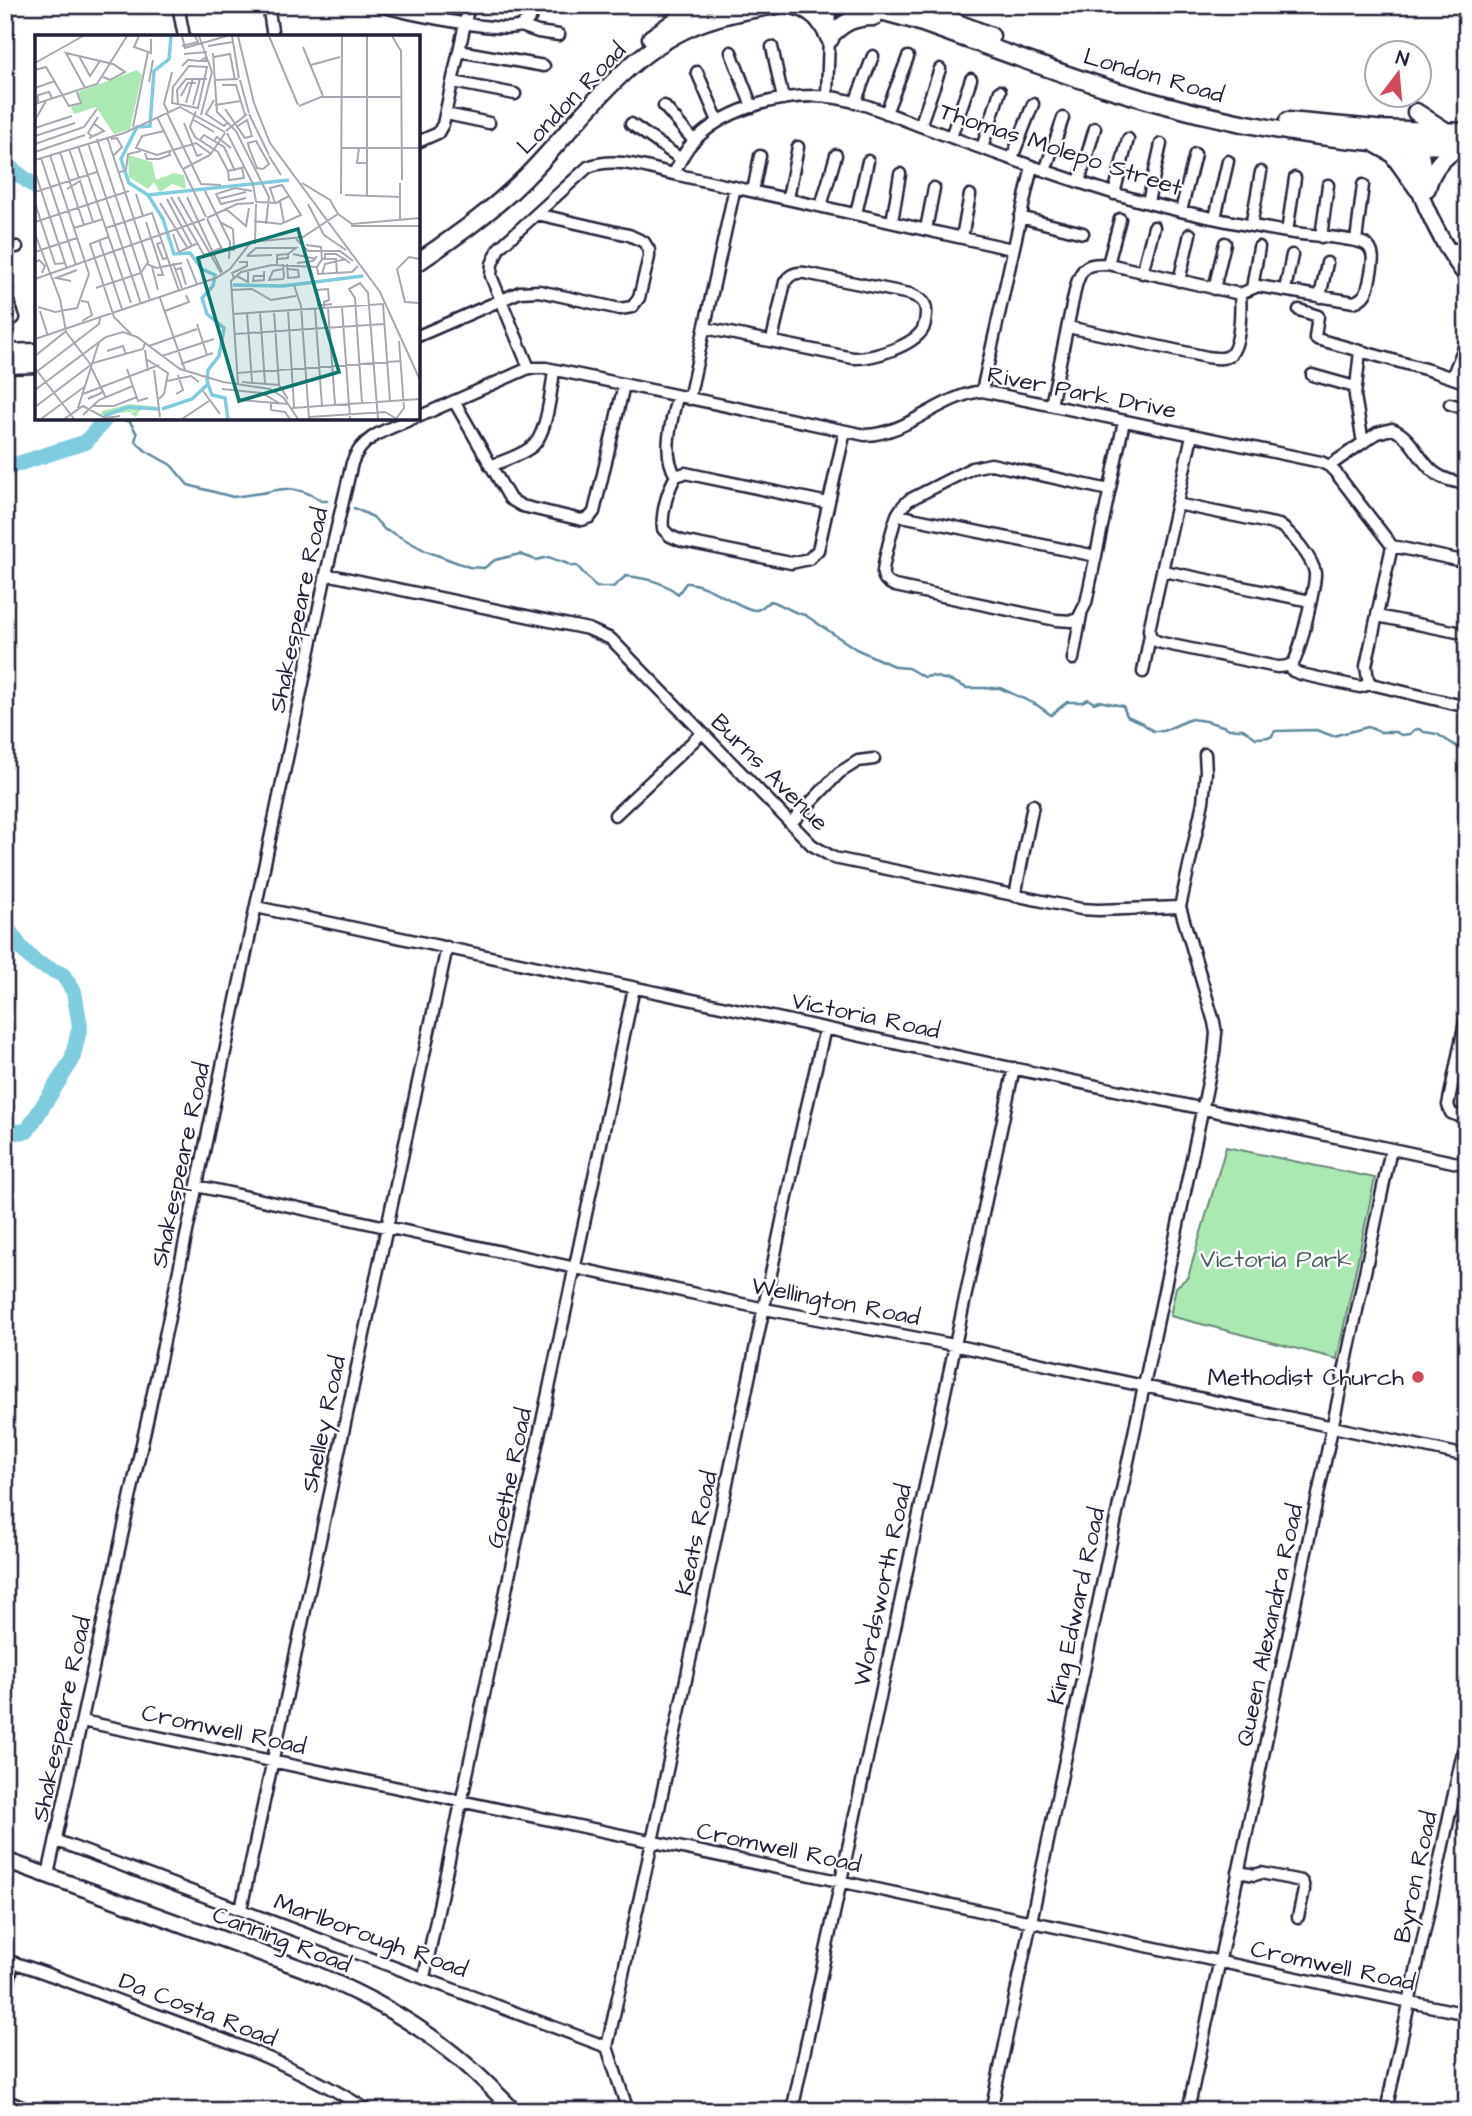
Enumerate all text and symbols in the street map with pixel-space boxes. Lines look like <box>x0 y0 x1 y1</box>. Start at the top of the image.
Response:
inset map <box>35 35 420 420</box>
street label: London Road <box>509 35 634 163</box>
north arrow <box>1364 38 1434 108</box>
street label: London Road <box>1080 40 1228 112</box>
text: N <box>1393 44 1412 74</box>
street label: Thomas Molepo Street <box>935 95 1187 205</box>
street label: River Park Drive <box>984 358 1179 428</box>
street label: Shakespeare Road <box>261 505 337 716</box>
street label: Burns Avenue <box>703 706 836 839</box>
street label: Victoria Road <box>788 984 943 1048</box>
street label: Shakespeare Road <box>143 1060 219 1271</box>
park label: Victoria Park <box>1200 1243 1352 1277</box>
street label: Wellington Road <box>748 1269 923 1336</box>
street label: Shelley Road <box>293 1353 356 1496</box>
place label: Methodist Church <box>1207 1361 1404 1395</box>
marker: Methodist Church <box>1410 1369 1426 1385</box>
street label: Goethe Road <box>479 1405 541 1551</box>
street label: Keats Road <box>667 1468 727 1598</box>
street label: Wordsworth Road <box>845 1481 921 1690</box>
street label: Queen Alexandra Road <box>1228 1501 1312 1750</box>
street label: King Edward Road <box>1039 1505 1115 1708</box>
street label: Shakespeare Road <box>24 1614 100 1825</box>
street label: Cromwell Road <box>139 1696 309 1764</box>
street label: Byron Road <box>1385 1808 1447 1946</box>
street label: Cromwell Road <box>694 1814 864 1882</box>
street label: Marlborough Road <box>269 1885 472 1988</box>
street label: Canning Road <box>207 1898 356 1983</box>
street label: Cromwell Road <box>1248 1932 1418 2000</box>
street label: Da Costa Road <box>114 1964 281 2056</box>

